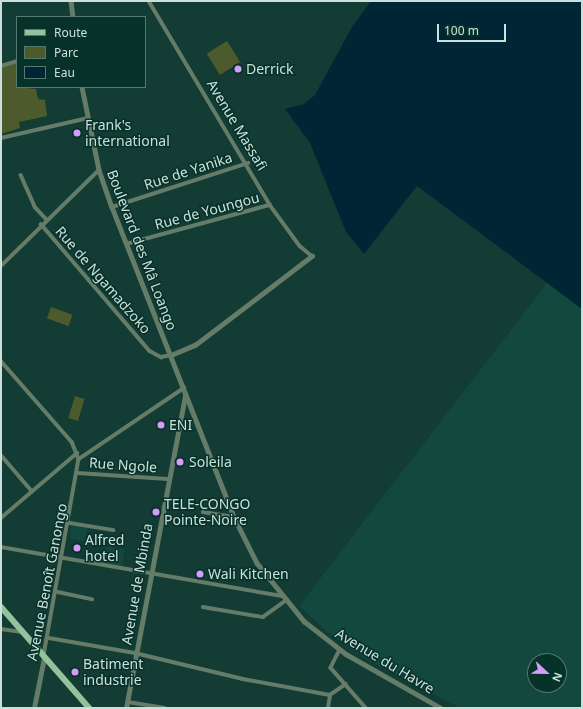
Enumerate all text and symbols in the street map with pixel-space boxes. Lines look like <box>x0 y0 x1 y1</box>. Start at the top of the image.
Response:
legend <box>16 16 146 88</box>
scale bar <box>439 16 508 42</box>
text: 100 m <box>444 22 479 39</box>
text: Route <box>54 24 87 41</box>
text: Parc <box>54 44 78 61</box>
place label: Derrick <box>246 61 293 77</box>
text: Eau <box>54 64 75 81</box>
marker: Derrick <box>233 64 243 74</box>
street label: Avenue Massafi <box>203 77 271 173</box>
place label: Frank's international <box>85 117 170 150</box>
marker: Frank's international <box>72 128 82 138</box>
street label: Rue de Yanika <box>142 149 234 193</box>
street label: Boulevard des Mâ Loango <box>104 167 180 333</box>
street label: Rue de Youngou <box>153 189 261 233</box>
street label: Rue de Ngamadzoko <box>52 223 154 337</box>
place label: ENI <box>169 417 192 433</box>
marker: ENI <box>156 420 166 430</box>
street label: Rue Ngole <box>88 454 158 476</box>
place label: Soleila <box>189 454 232 470</box>
marker: Soleila <box>174 456 186 468</box>
place label: TELE-CONGO Pointe-Noire <box>164 496 250 528</box>
street label: Avenue Benoît Ganongo <box>23 502 71 662</box>
marker: TELE-CONGO Pointe-Noire <box>151 507 161 517</box>
street label: Avenue de Mbinda <box>118 522 156 646</box>
place label: Alfred hotel <box>85 532 124 564</box>
marker: Alfred hotel <box>72 543 82 553</box>
place label: Wali Kitchen <box>208 566 289 582</box>
marker: Wali Kitchen <box>195 569 205 579</box>
street label: Avenue du Havre <box>332 625 438 697</box>
north arrow <box>527 653 567 693</box>
place label: Batiment industrie <box>83 656 143 688</box>
marker: Batiment industrie <box>70 667 80 677</box>
text: N <box>549 670 566 684</box>

